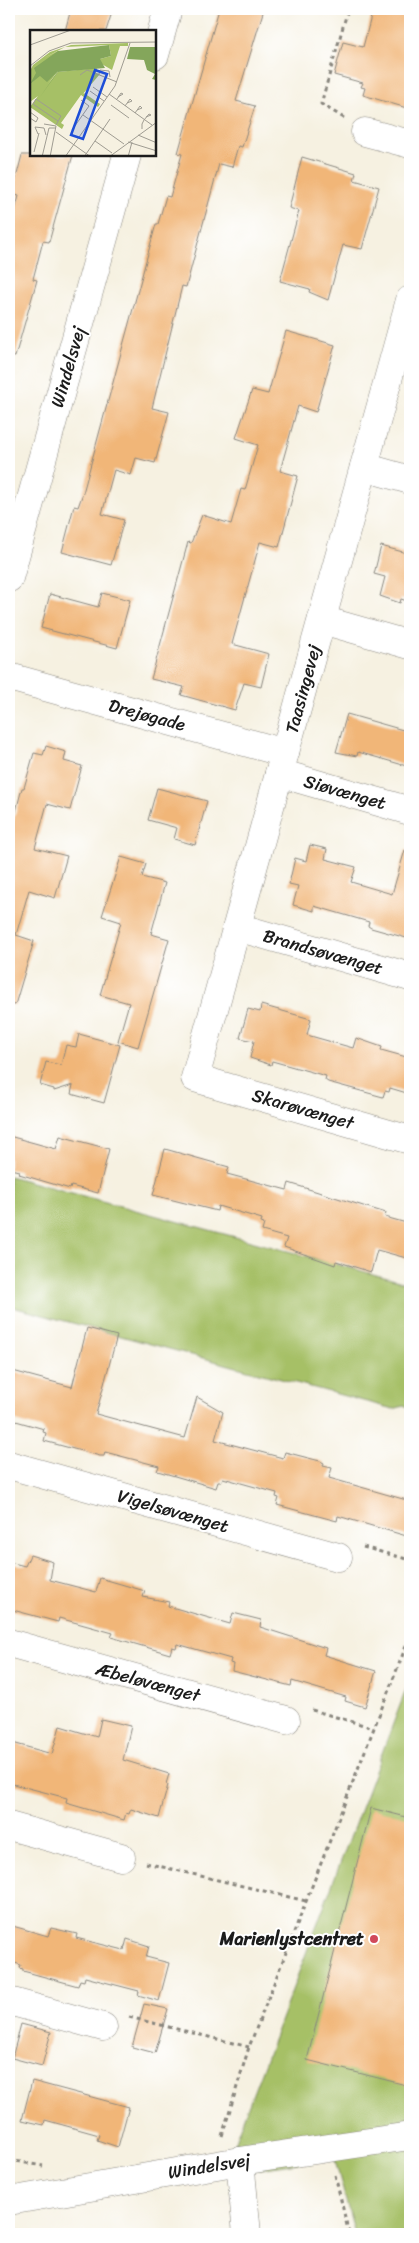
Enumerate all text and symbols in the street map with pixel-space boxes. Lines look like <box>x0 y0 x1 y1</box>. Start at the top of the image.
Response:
inset map <box>30 30 156 156</box>
street label: Windelsvej <box>41 322 95 411</box>
street label: Taasingevej <box>276 641 330 737</box>
street label: Drejøgade <box>105 689 189 741</box>
street label: Siøvænget <box>300 765 390 819</box>
street label: Brandsøvænget <box>259 920 387 984</box>
street label: Skarøvænget <box>248 1079 358 1139</box>
street label: Vigelsøvænget <box>113 1480 233 1542</box>
street label: Æbeløvænget <box>91 1652 205 1712</box>
place label: Marienlystcentret <box>219 1923 364 1955</box>
marker: Marienlystcentret <box>368 1933 380 1945</box>
street label: Windelsvej <box>166 2144 253 2188</box>

